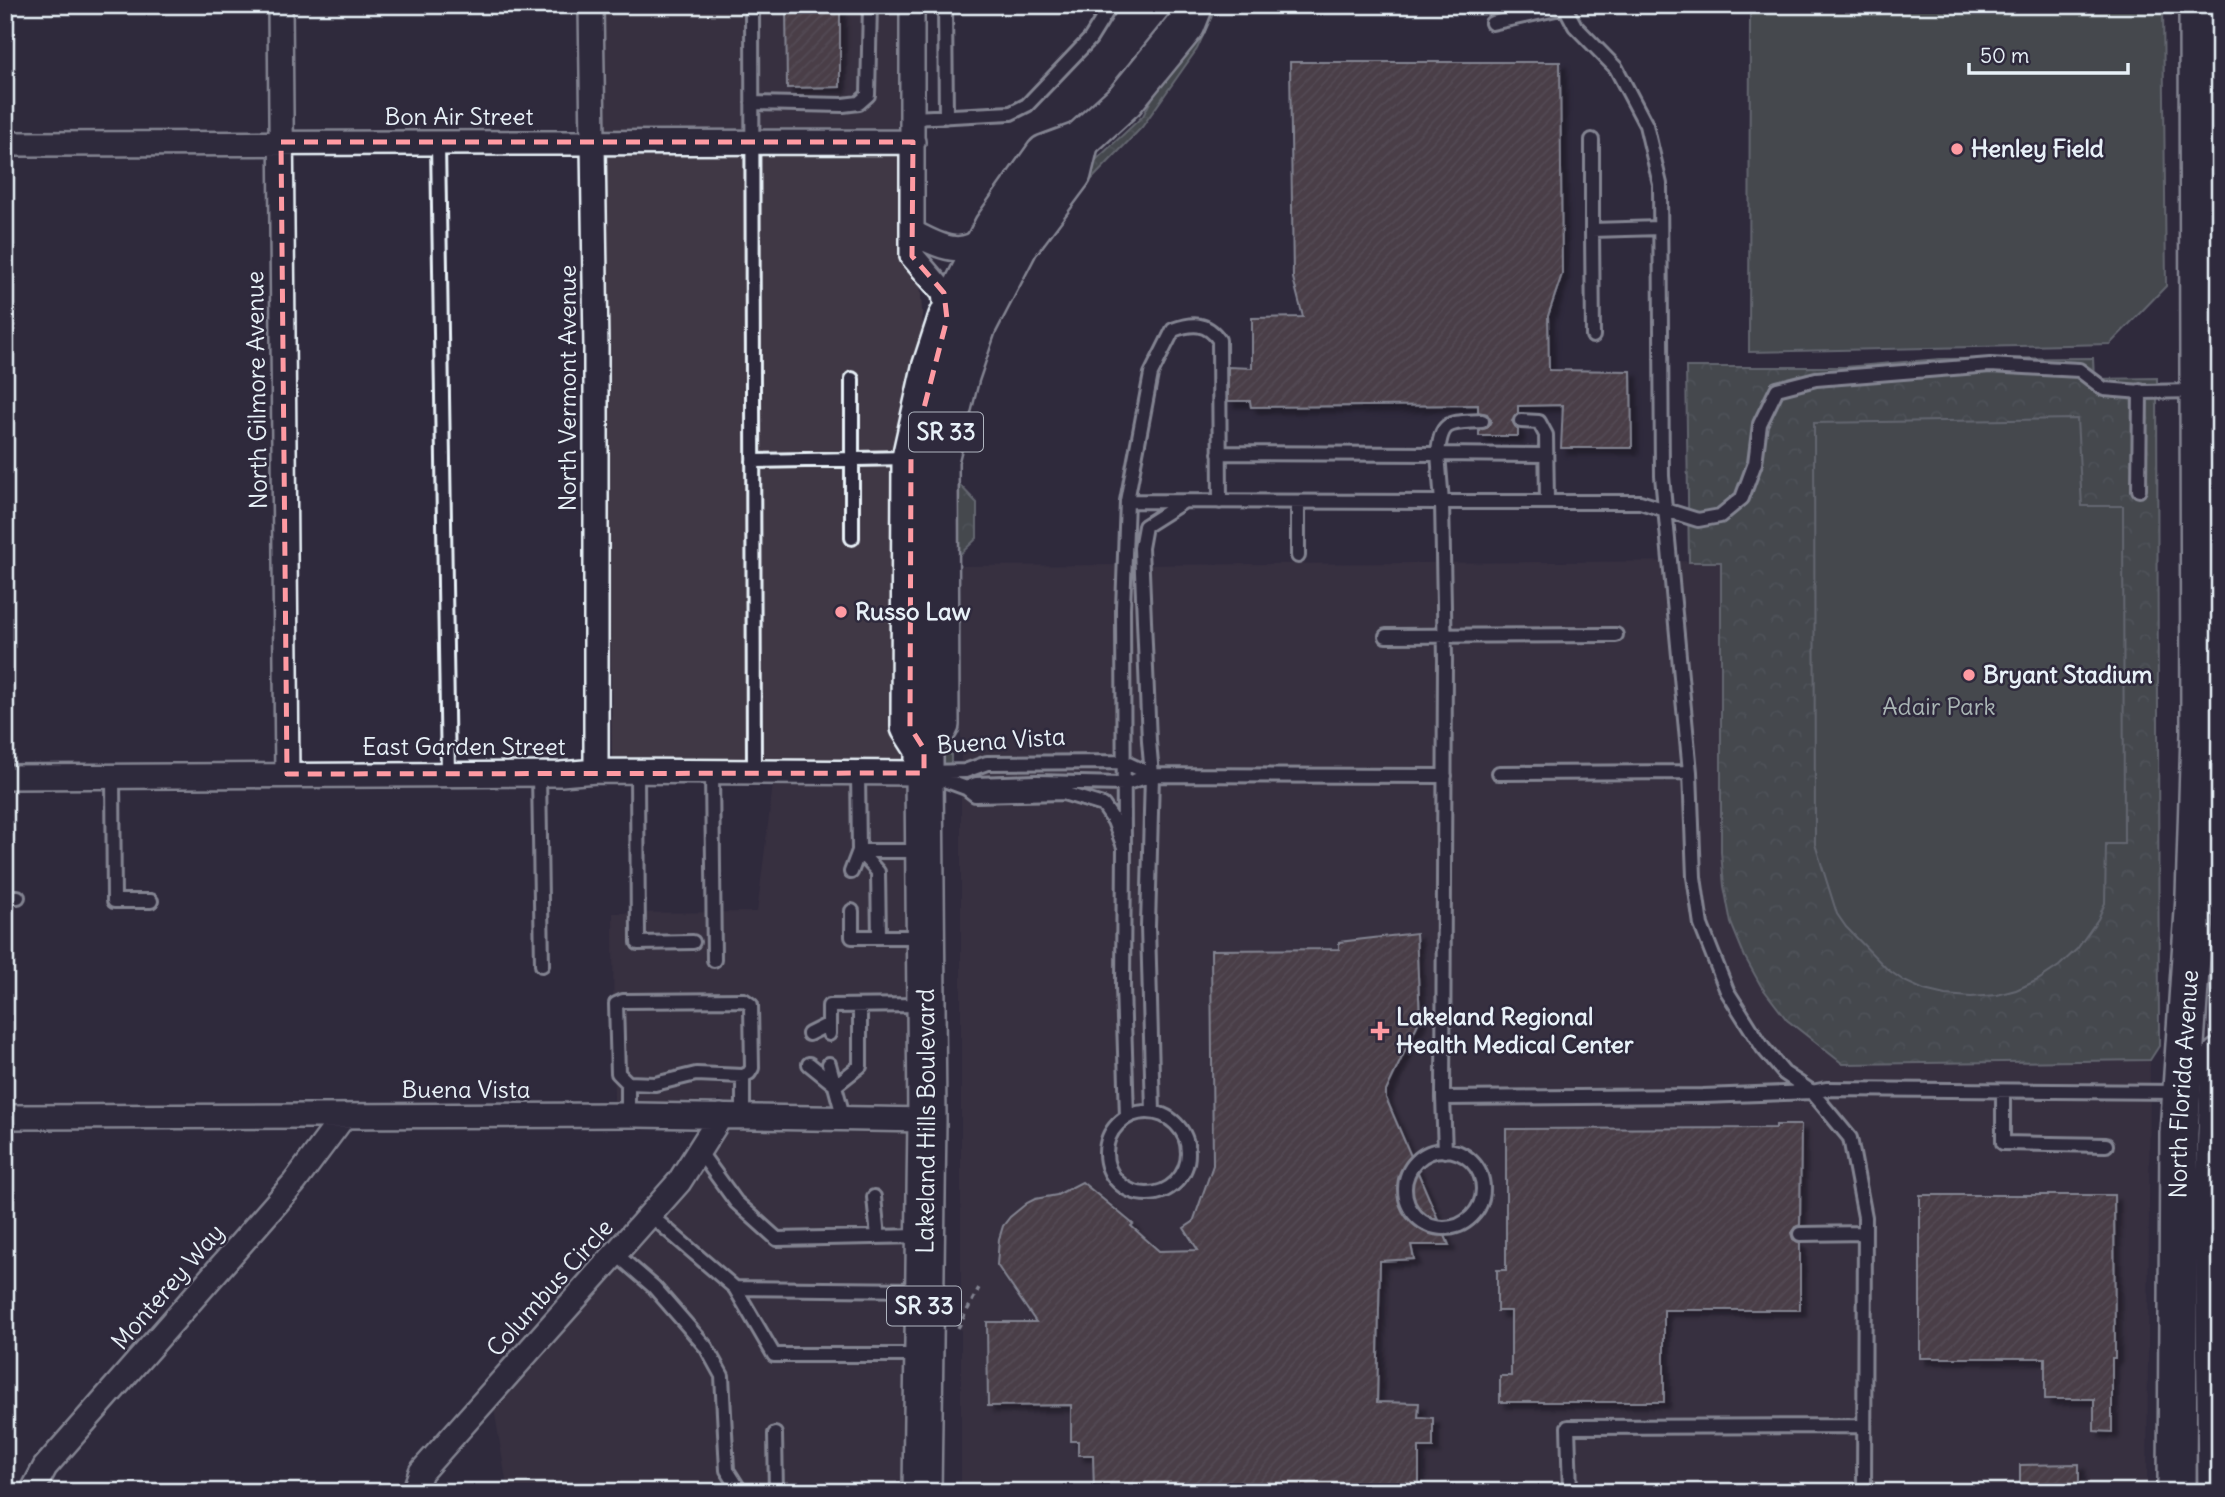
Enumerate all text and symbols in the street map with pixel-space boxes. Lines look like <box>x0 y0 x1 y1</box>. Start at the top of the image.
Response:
scale bar <box>1969 32 2129 76</box>
text: 50 m <box>1980 42 2029 69</box>
street label: Bon Air Street <box>384 101 534 131</box>
place label: Henley Field <box>1971 133 2104 163</box>
marker: Henley Field <box>1949 141 1965 157</box>
street label: North Vermont Avenue <box>552 265 582 511</box>
street label: North Gilmore Avenue <box>239 271 273 509</box>
road number: SR 33 <box>909 412 983 452</box>
place label: Russo Law <box>855 596 971 626</box>
marker: Russo Law <box>833 604 849 620</box>
place label: Bryant Stadium <box>1983 659 2153 689</box>
marker: Bryant Stadium <box>1961 667 1977 683</box>
park label: Adair Park <box>1882 691 1996 721</box>
street label: Buena Vista <box>936 721 1066 759</box>
street label: East Garden Street <box>362 731 566 761</box>
street label: North Florida Avenue <box>2163 969 2204 1199</box>
street label: Lakeland Hills Boulevard <box>909 988 941 1254</box>
place label: Lakeland Regional Health Medical Center <box>1396 1001 1634 1059</box>
marker: Lakeland Regional Health Medical Center <box>1370 1021 1390 1041</box>
street label: Buena Vista <box>402 1074 530 1104</box>
street label: Columbus Circle <box>480 1212 619 1362</box>
street label: Monterey Way <box>104 1217 230 1355</box>
road number: SR 33 <box>887 1287 961 1326</box>

